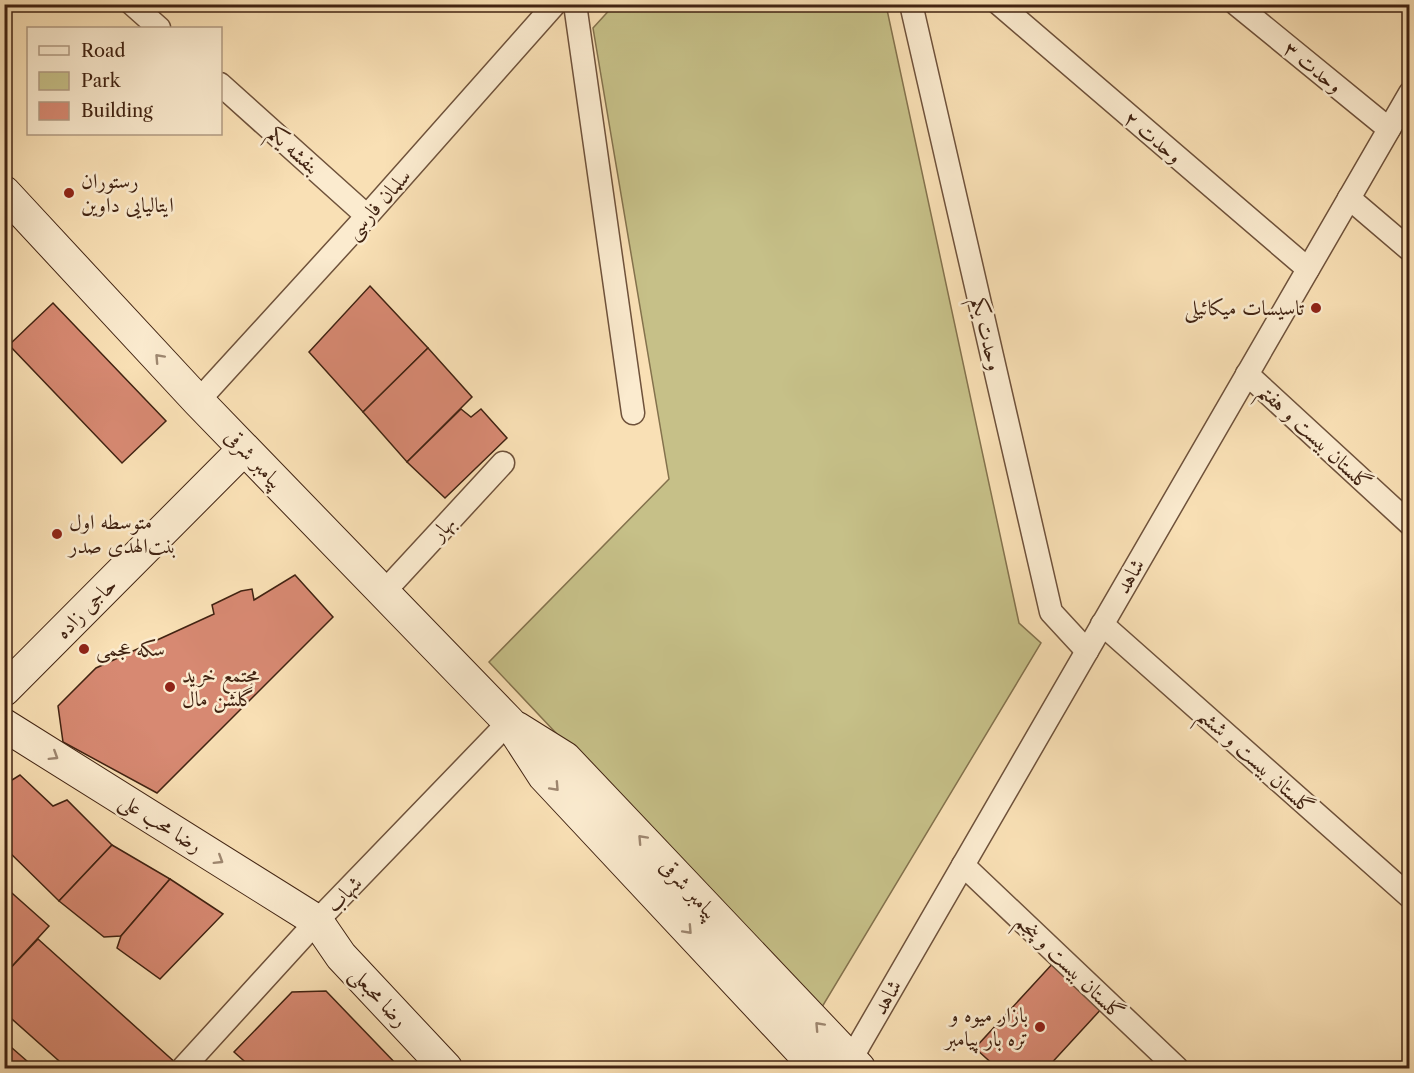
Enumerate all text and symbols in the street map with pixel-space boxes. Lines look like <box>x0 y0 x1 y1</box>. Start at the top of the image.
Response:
legend <box>27 27 222 135</box>
street label: وحدت ۳ <box>1279 35 1348 98</box>
text: Road <box>81 40 126 62</box>
text: Park <box>81 70 122 92</box>
text: Building <box>81 100 153 122</box>
street label: وحدت ۲ <box>1119 105 1188 168</box>
street label: بنفشه یکم <box>258 120 325 185</box>
street label: سلمان فارسی <box>340 163 418 246</box>
place label: رستوران ایتالیایی داوین <box>81 168 174 219</box>
marker: رستوران ایتالیایی داوین <box>62 186 76 200</box>
street label: وحدت یکم <box>959 295 1008 375</box>
place label: تاسیسات میکائیلی <box>1184 295 1305 324</box>
marker: تاسیسات میکائیلی <box>1309 301 1323 315</box>
one-way arrow <box>155 354 166 365</box>
street label: گلستان بیست و هفتم <box>1248 378 1377 502</box>
street label: پیامبر شرقی <box>218 423 289 496</box>
place label: متوسطه اول بنت‌الهدی صدر <box>67 509 176 559</box>
street label: بهار <box>424 510 462 548</box>
marker: متوسطه اول بنت‌الهدی صدر <box>50 527 64 541</box>
street label: شاهد <box>1110 554 1149 598</box>
street label: حاجی زاده <box>50 572 121 643</box>
place label: سکه عجمی <box>96 636 165 663</box>
marker: سکه عجمی <box>77 642 91 656</box>
place label: مجتمع خرید گلشن مال <box>182 662 260 713</box>
marker: مجتمع خرید گلشن مال <box>163 680 177 694</box>
street label: گلستان بیست و ششم <box>1187 702 1320 826</box>
one-way arrow <box>47 749 58 760</box>
one-way arrow <box>547 780 558 791</box>
street label: رضا محب علی <box>113 787 207 861</box>
one-way arrow <box>638 835 649 845</box>
one-way arrow <box>213 852 223 864</box>
street label: پیامبر شرقی <box>653 853 724 926</box>
street label: شهاب <box>320 870 368 919</box>
street label: گلستان بیست و پنجم <box>1005 909 1130 1030</box>
one-way arrow <box>680 922 691 933</box>
street label: رضا محبعلی <box>342 961 413 1035</box>
street label: شاهد <box>867 975 906 1019</box>
place label: بازار میوه و تره بار پیامبر <box>943 1002 1028 1054</box>
marker: بازار میوه و تره بار پیامبر <box>1033 1020 1047 1034</box>
one-way arrow <box>815 1022 826 1033</box>

